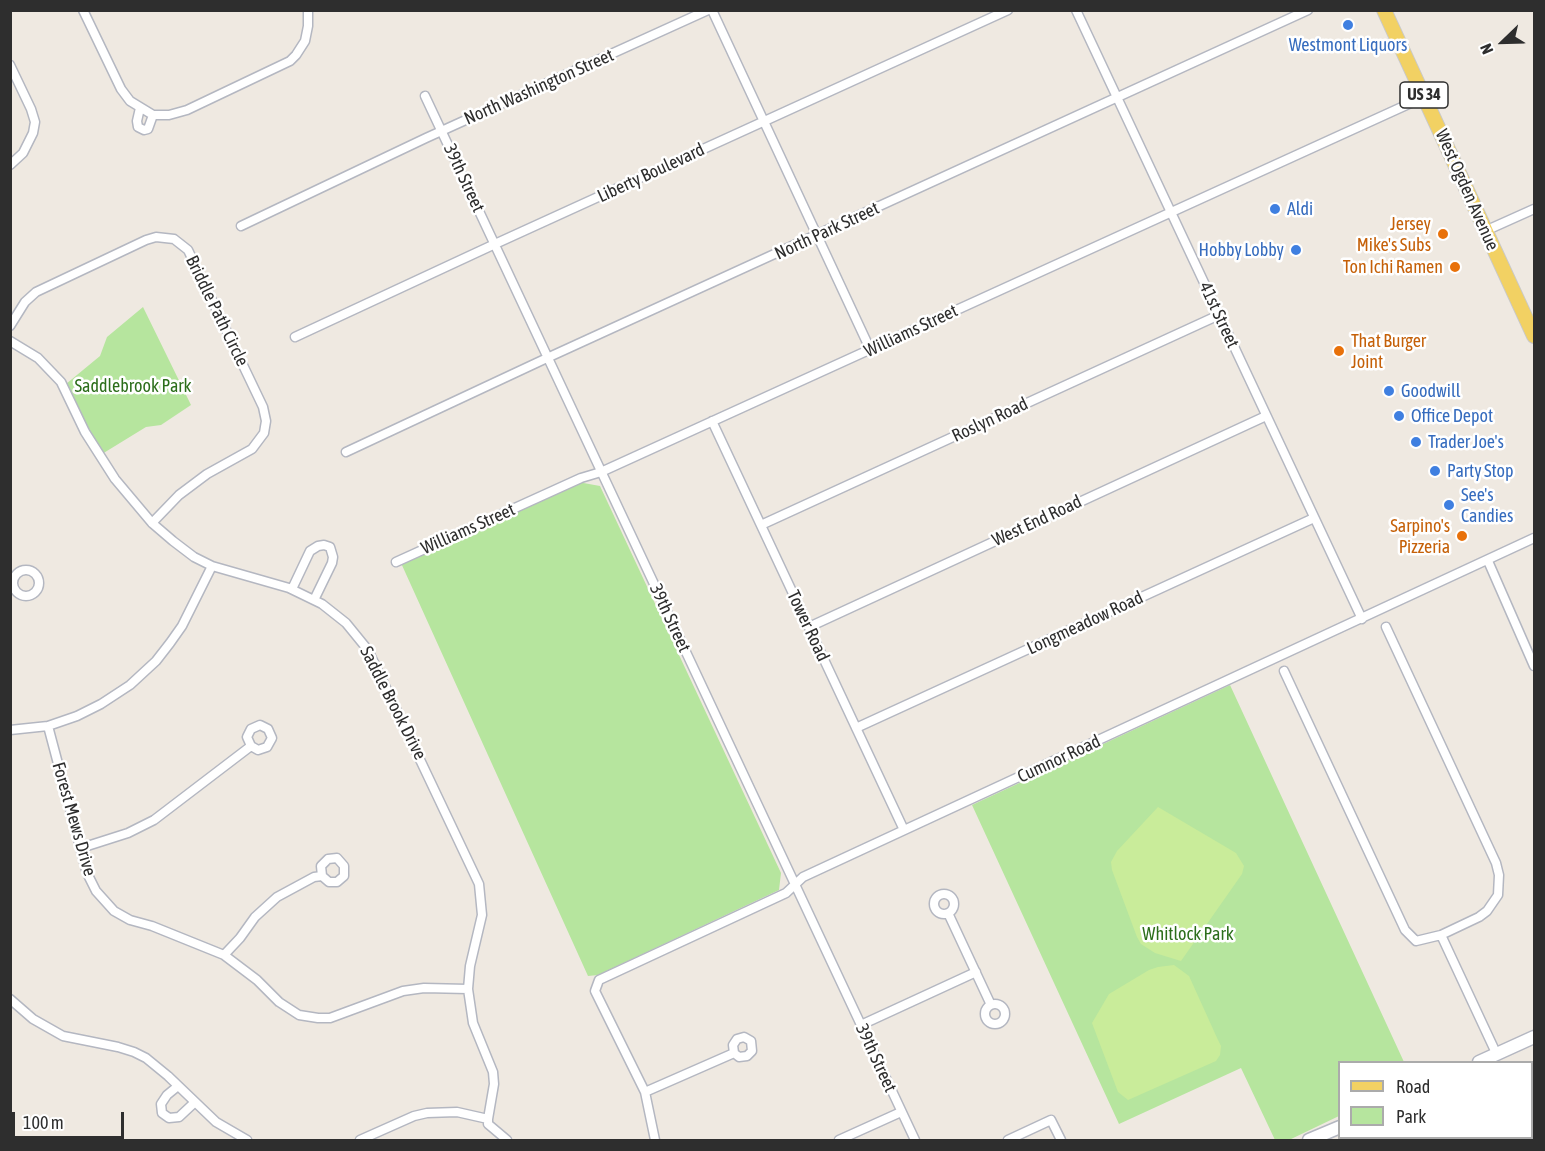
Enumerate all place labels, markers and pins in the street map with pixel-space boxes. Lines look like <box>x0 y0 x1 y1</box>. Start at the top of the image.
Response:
marker: Westmont Liquors <box>1341 18 1355 32</box>
place label: Westmont Liquors <box>1289 34 1407 56</box>
place label: Aldi <box>1287 198 1313 220</box>
marker: Aldi <box>1268 202 1282 216</box>
place label: Jersey Mike's Subs <box>1357 213 1431 256</box>
marker: Jersey Mike's Subs <box>1436 227 1450 241</box>
place label: Hobby Lobby <box>1199 239 1284 261</box>
marker: Hobby Lobby <box>1289 243 1303 257</box>
place label: Ton Ichi Ramen <box>1343 256 1443 278</box>
marker: Ton Ichi Ramen <box>1448 260 1462 274</box>
place label: That Burger Joint <box>1351 330 1426 372</box>
marker: That Burger Joint <box>1332 344 1346 358</box>
place label: Goodwill <box>1401 380 1460 402</box>
marker: Goodwill <box>1382 384 1396 398</box>
place label: Office Depot <box>1411 405 1493 427</box>
marker: Office Depot <box>1392 409 1406 423</box>
place label: Trader Joe's <box>1428 431 1504 453</box>
marker: Trader Joe's <box>1409 435 1423 449</box>
place label: Party Stop <box>1447 460 1514 482</box>
marker: Party Stop <box>1428 464 1442 478</box>
place label: See's Candies <box>1461 484 1513 526</box>
marker: See's Candies <box>1442 498 1456 512</box>
place label: Sarpino's Pizzeria <box>1390 515 1450 558</box>
marker: Sarpino's Pizzeria <box>1455 529 1469 543</box>

